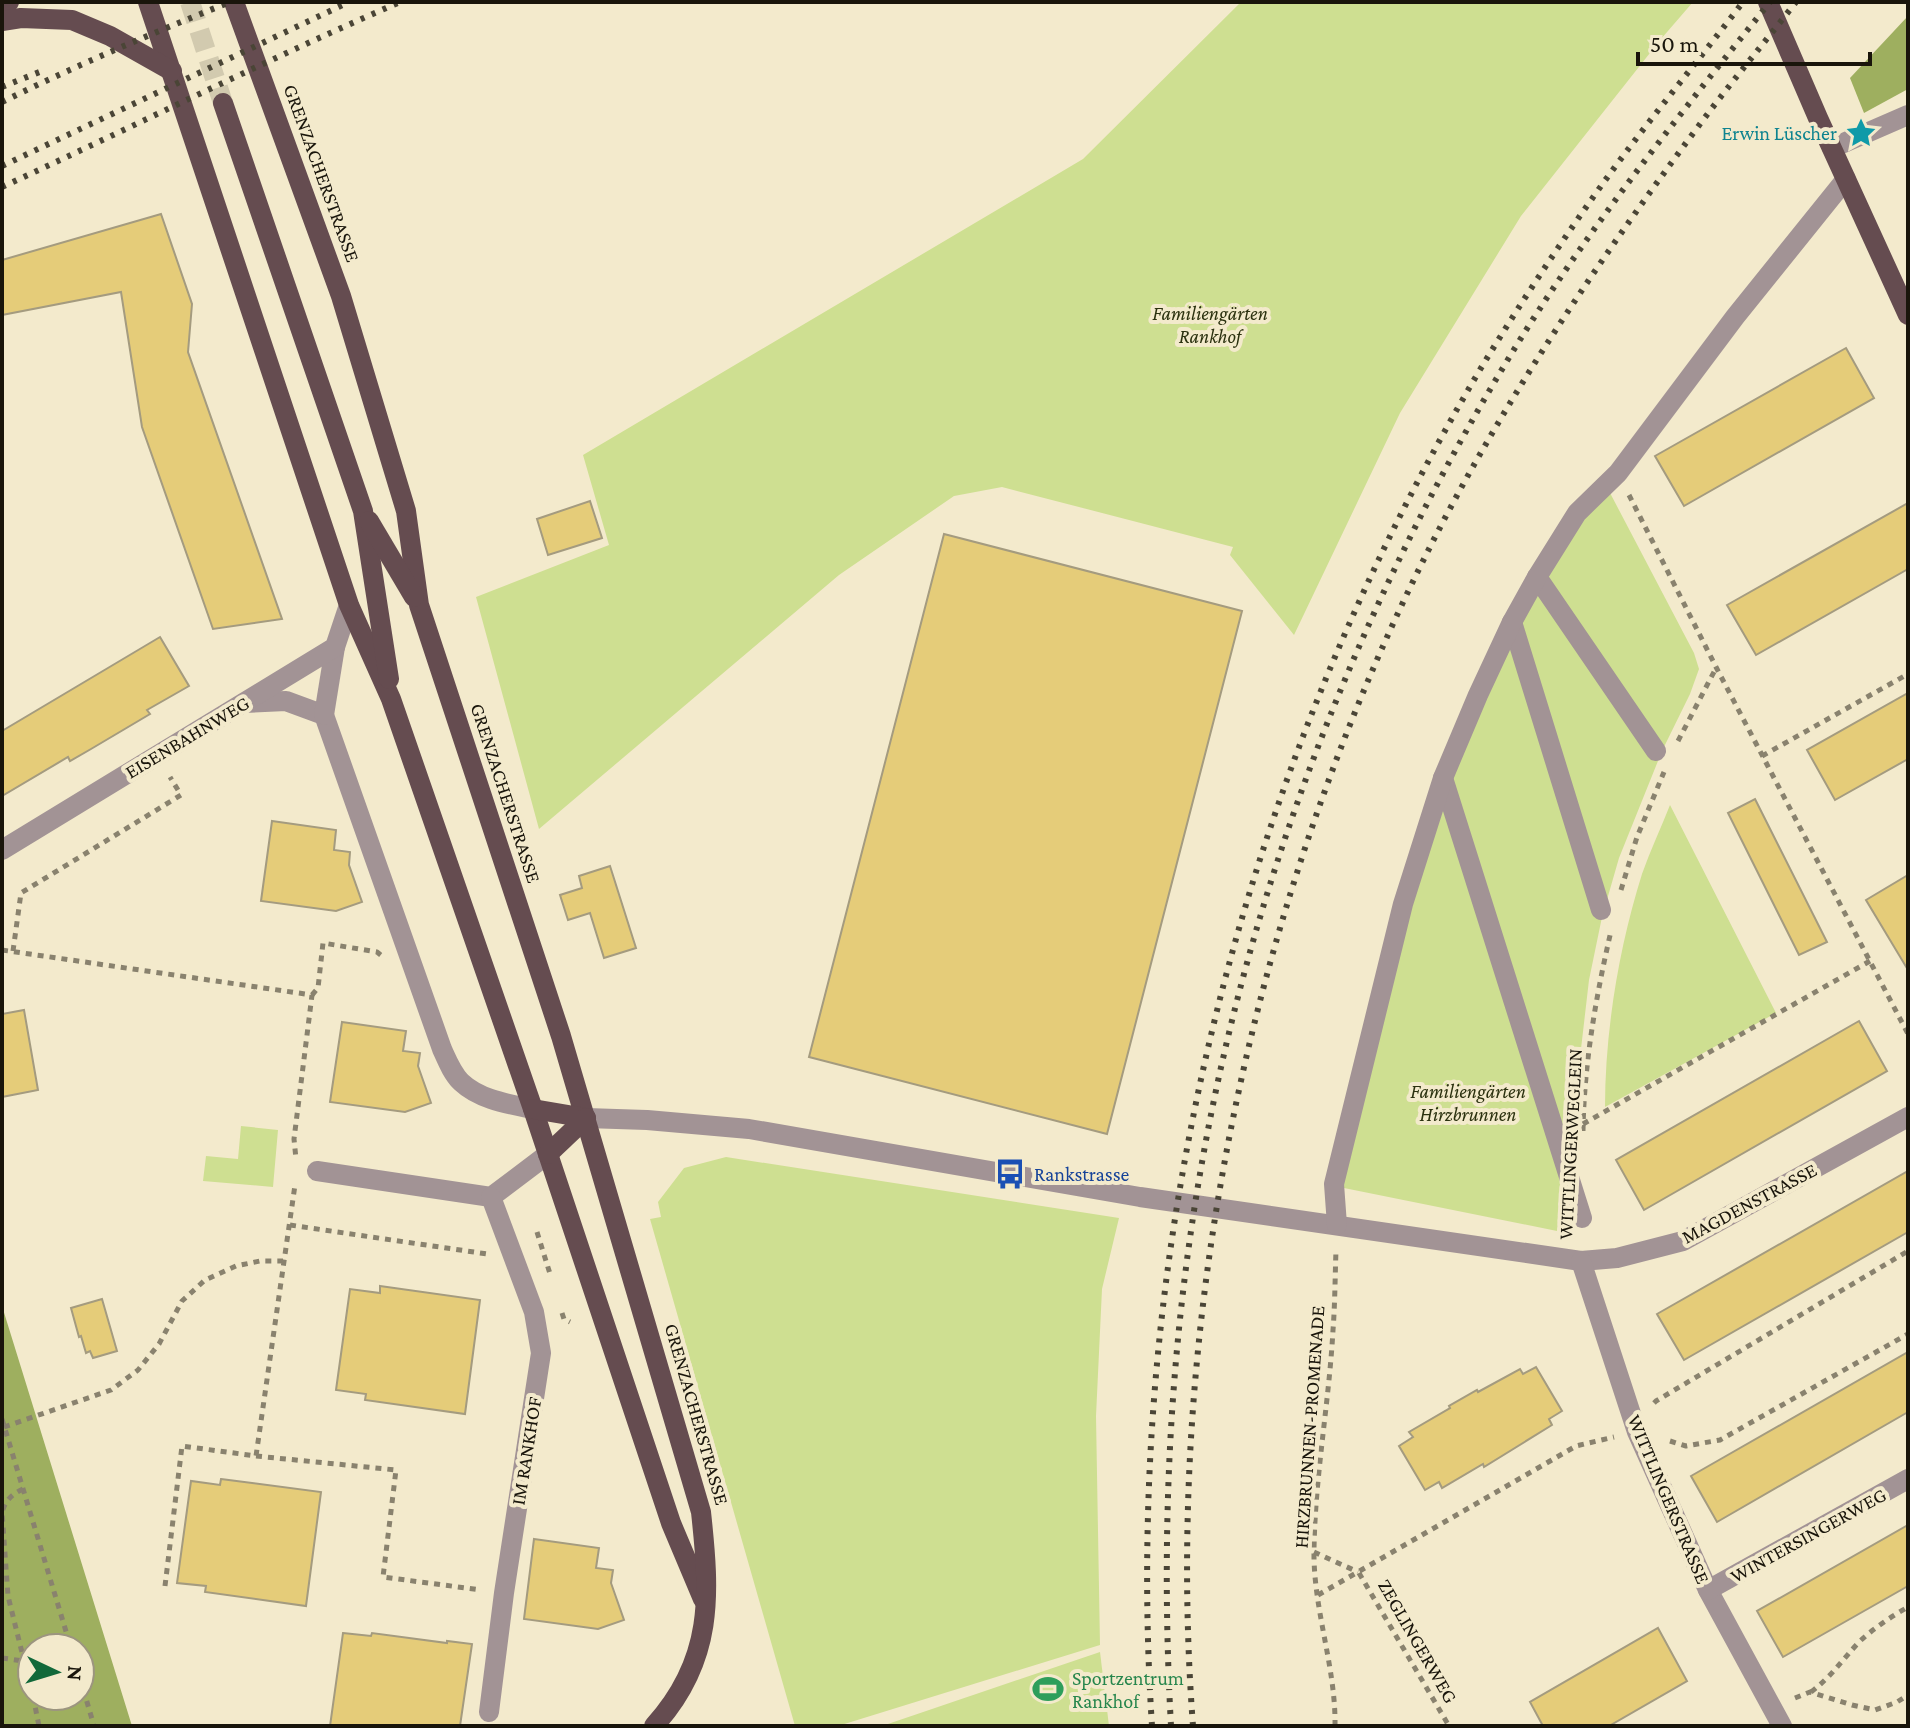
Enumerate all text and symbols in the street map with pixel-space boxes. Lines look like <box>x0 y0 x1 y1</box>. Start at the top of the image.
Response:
scale bar <box>1638 16 1870 66</box>
text: 50 m <box>1650 30 1699 57</box>
street label: GRENZACHERSTRASSE <box>280 81 364 265</box>
place icon: Erwin Lüscher <box>1844 116 1878 150</box>
place label: Erwin Lüscher <box>1721 122 1837 144</box>
park label: Familiengärten Rankhof <box>1152 302 1268 348</box>
street label: EISENBAHNWEG <box>121 691 253 783</box>
street label: GRENZACHERSTRASSE <box>467 700 545 886</box>
street label: WITTLINGERWEGLEIN <box>1554 1048 1586 1240</box>
park label: Familiengärten Hirzbrunnen <box>1410 1080 1526 1125</box>
bus stop icon: Rankstrasse <box>993 1157 1027 1191</box>
street label: MAGDENSTRASSE <box>1678 1158 1820 1248</box>
place label: Rankstrasse <box>1034 1163 1130 1185</box>
street label: HIRZBRUNNEN-PROMENADE <box>1290 1305 1328 1549</box>
street label: GRENZACHERSTRASSE <box>661 1321 733 1507</box>
street label: IM RANKHOF <box>507 1395 545 1507</box>
street label: WITTLINGERSTRASSE <box>1623 1411 1715 1587</box>
street label: WINTERSINGERWEG <box>1726 1483 1890 1587</box>
street label: ZEGLINGERWEG <box>1374 1575 1462 1707</box>
north arrow <box>16 1632 96 1712</box>
text: N <box>62 1665 88 1682</box>
place label: Sportzentrum Rankhof <box>1072 1667 1184 1712</box>
sports icon: Sportzentrum Rankhof <box>1031 1672 1065 1706</box>

